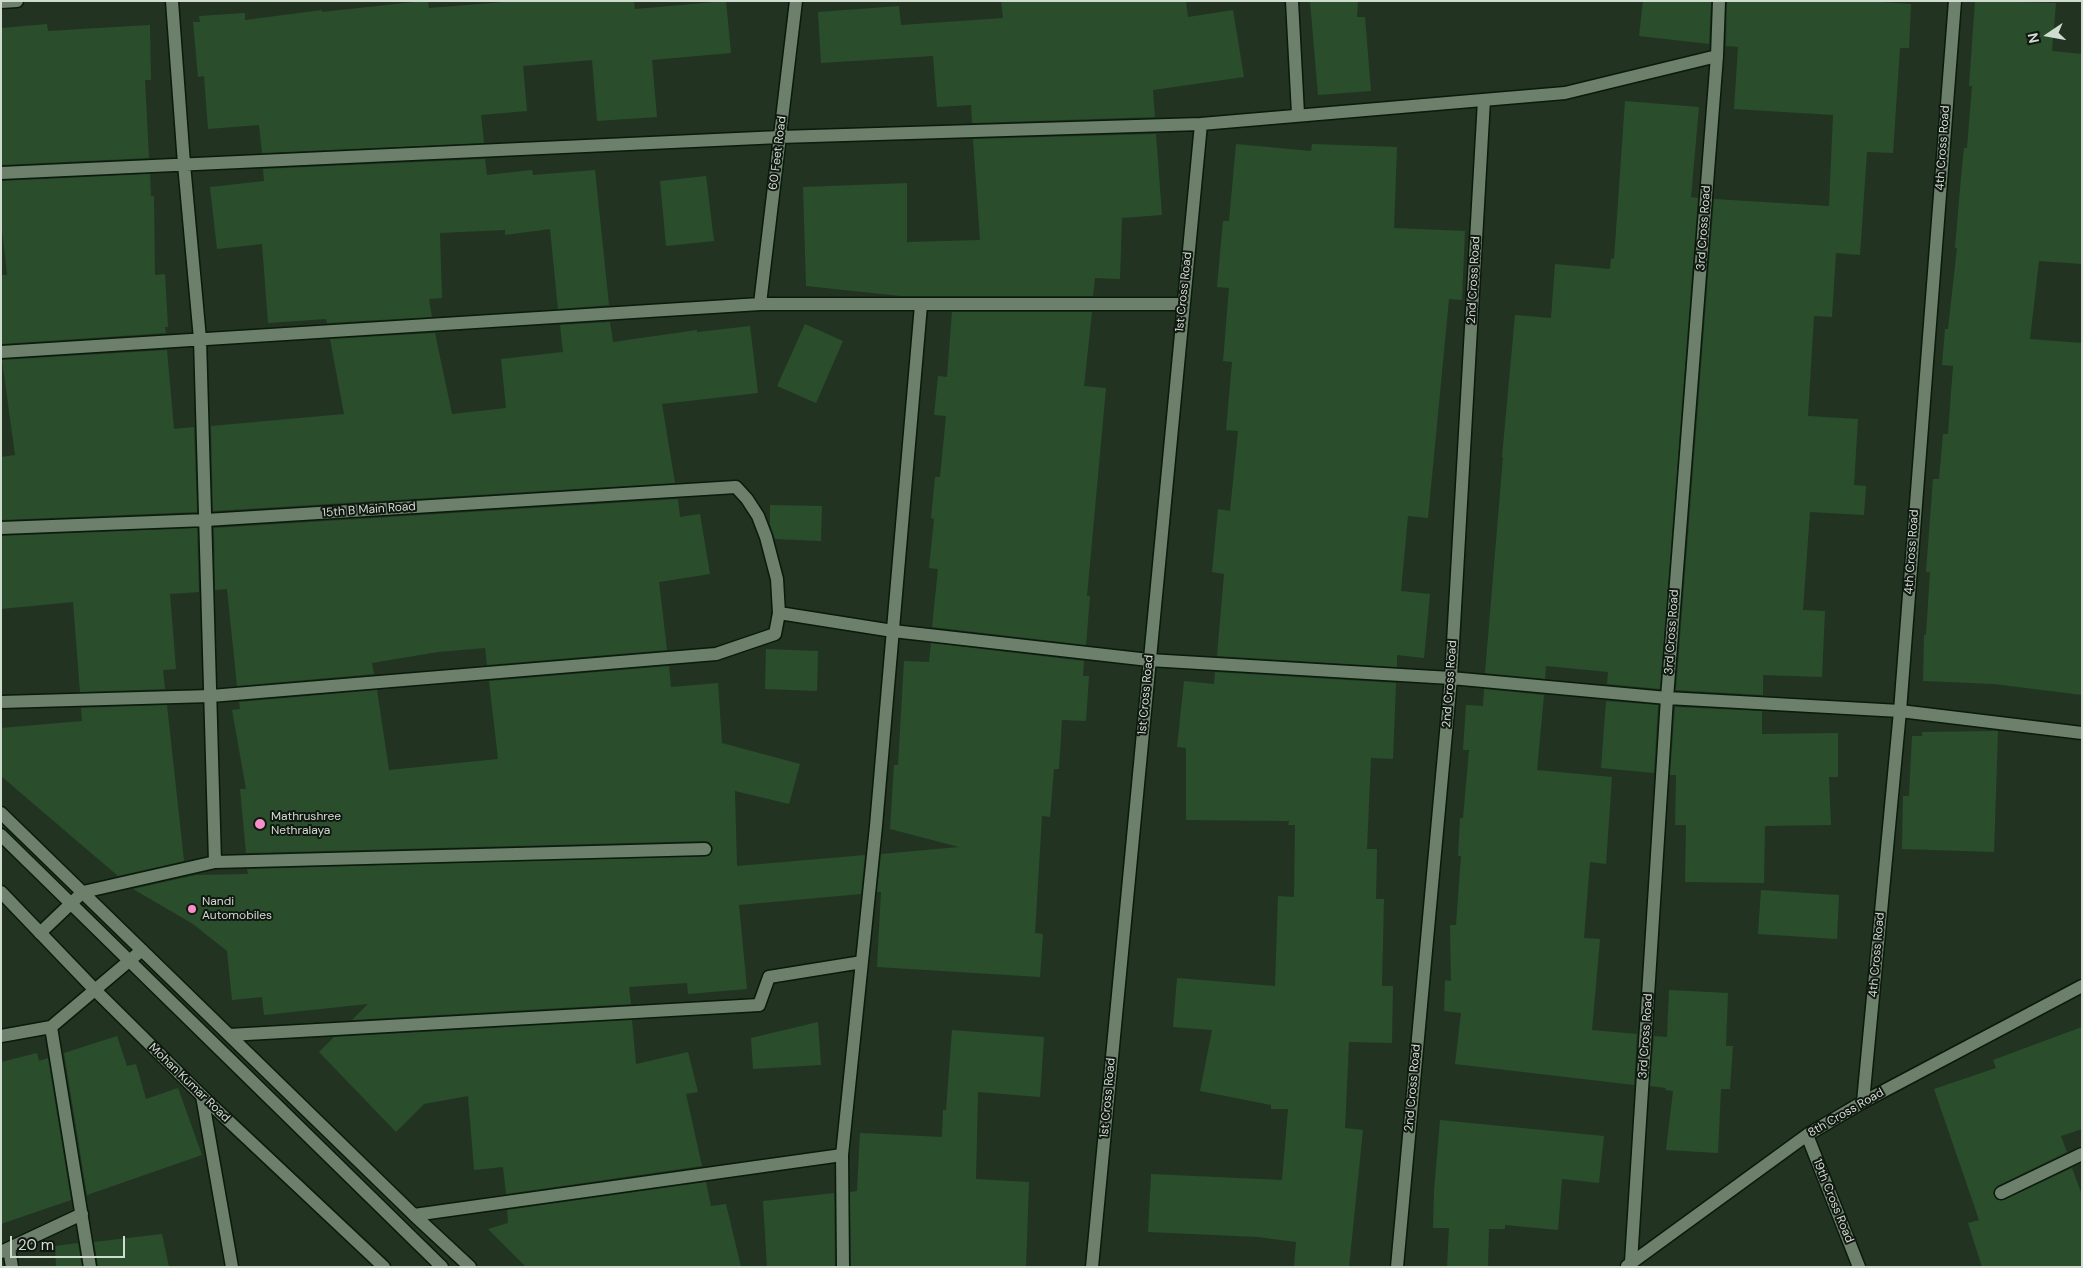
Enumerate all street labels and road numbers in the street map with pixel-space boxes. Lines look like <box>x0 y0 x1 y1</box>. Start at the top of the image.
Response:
street label: 4th Cross Road <box>1933 105 1953 191</box>
street label: 60 Feet Road <box>766 115 790 191</box>
street label: 3rd Cross Road <box>1694 185 1714 271</box>
street label: 2nd Cross Road <box>1465 236 1483 324</box>
street label: 1st Cross Road <box>1173 251 1195 333</box>
street label: 15th B Main Road <box>322 500 416 520</box>
street label: 4th Cross Road <box>1902 509 1922 595</box>
street label: 3rd Cross Road <box>1662 589 1682 675</box>
street label: 2nd Cross Road <box>1440 640 1460 728</box>
street label: 1st Cross Road <box>1135 654 1157 736</box>
street label: 4th Cross Road <box>1866 912 1888 998</box>
street label: 3rd Cross Road <box>1636 993 1656 1079</box>
street label: Mohan Kumar Road <box>145 1041 233 1125</box>
street label: 2nd Cross Road <box>1402 1044 1424 1132</box>
street label: 1st Cross Road <box>1097 1057 1119 1139</box>
street label: 8th Cross Road <box>1806 1085 1886 1141</box>
street label: 19th Cross Road <box>1810 1157 1856 1245</box>

